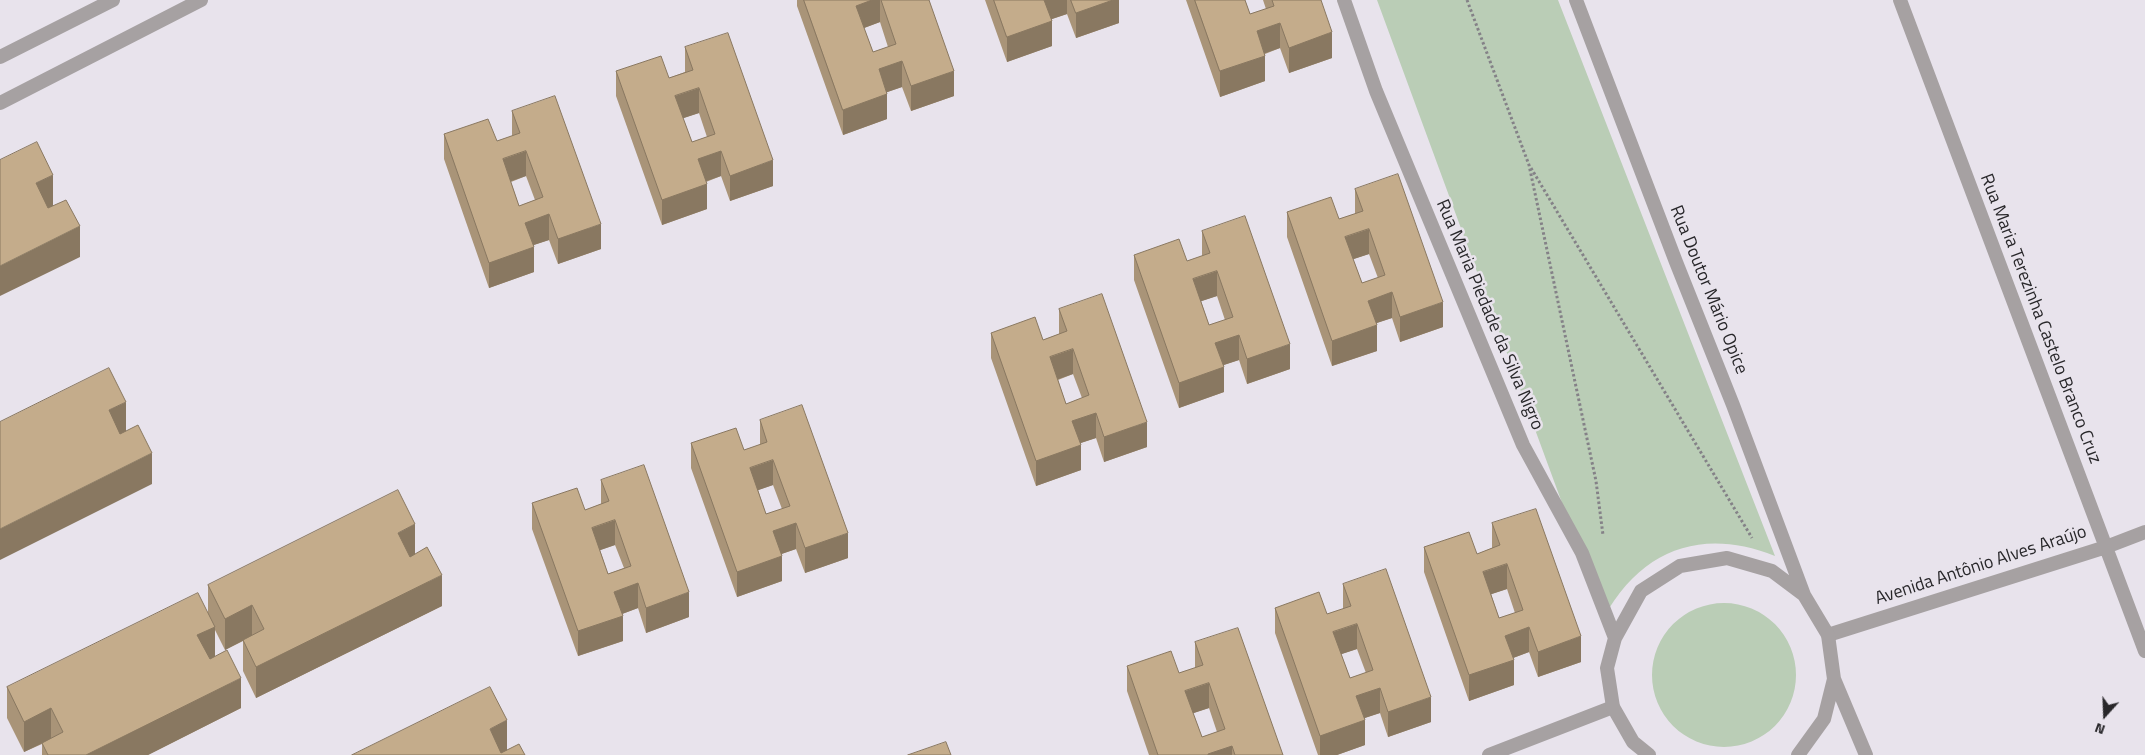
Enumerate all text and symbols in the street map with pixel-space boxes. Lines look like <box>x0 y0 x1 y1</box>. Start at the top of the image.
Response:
street label: Rua Maria Terezinha Castelo Branco Cruz <box>1975 171 2105 467</box>
street label: Rua Maria Piedade da Silva Nigro <box>1431 196 1547 434</box>
street label: Rua Doutor Mário Opice <box>1664 202 1752 378</box>
street label: Avenida Antônio Alves Araújo <box>1873 522 2089 610</box>
north arrow <box>2080 690 2130 740</box>
text: N <box>2092 718 2108 741</box>

